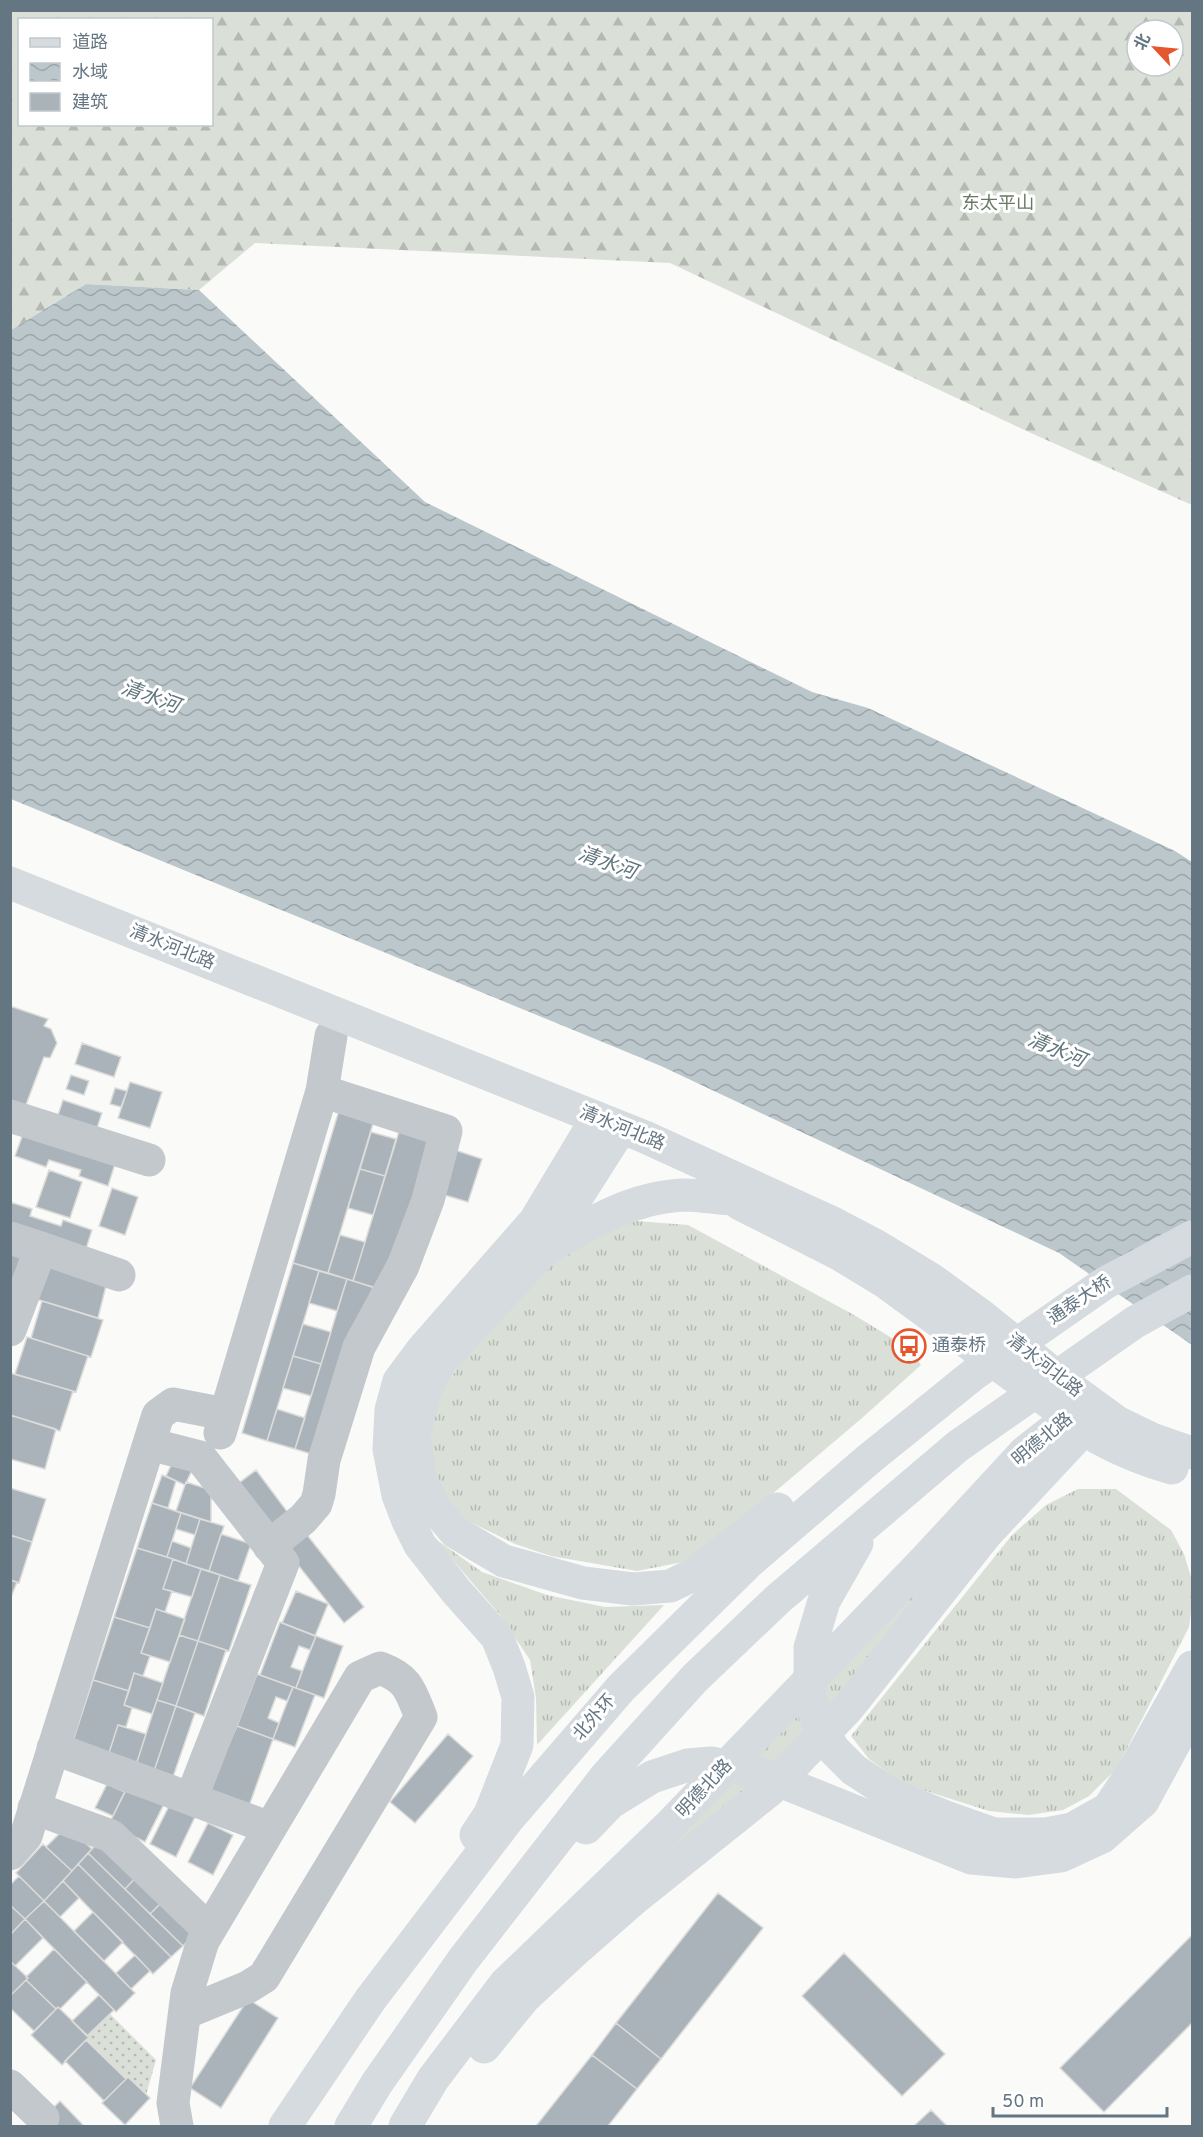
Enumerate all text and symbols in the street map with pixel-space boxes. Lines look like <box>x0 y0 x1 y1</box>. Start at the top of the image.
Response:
legend <box>18 18 213 126</box>
north arrow <box>1125 18 1185 78</box>
text: 北 <box>1131 31 1156 54</box>
text: 道路 <box>72 32 108 55</box>
text: 水域 <box>72 62 108 85</box>
text: 建筑 <box>72 92 108 115</box>
park label: 东太平山 <box>962 193 1034 216</box>
water label: 清水河 <box>117 676 186 722</box>
water label: 清水河 <box>574 842 643 888</box>
street label: 清水河北路 <box>126 920 218 976</box>
water label: 清水河 <box>1023 1027 1092 1076</box>
street label: 清水河北路 <box>576 1101 668 1157</box>
street label: 通泰大桥 <box>1044 1271 1116 1331</box>
bus stop icon: 通泰桥 <box>891 1328 927 1364</box>
street label: 清水河北路 <box>1001 1329 1087 1403</box>
place label: 通泰桥 <box>932 1335 986 1358</box>
street label: 明德北路 <box>1008 1408 1078 1472</box>
street label: 北外环 <box>569 1690 621 1746</box>
street label: 明德北路 <box>672 1755 738 1823</box>
scale bar <box>993 2080 1167 2118</box>
text: 50 m <box>1002 2091 1044 2114</box>

